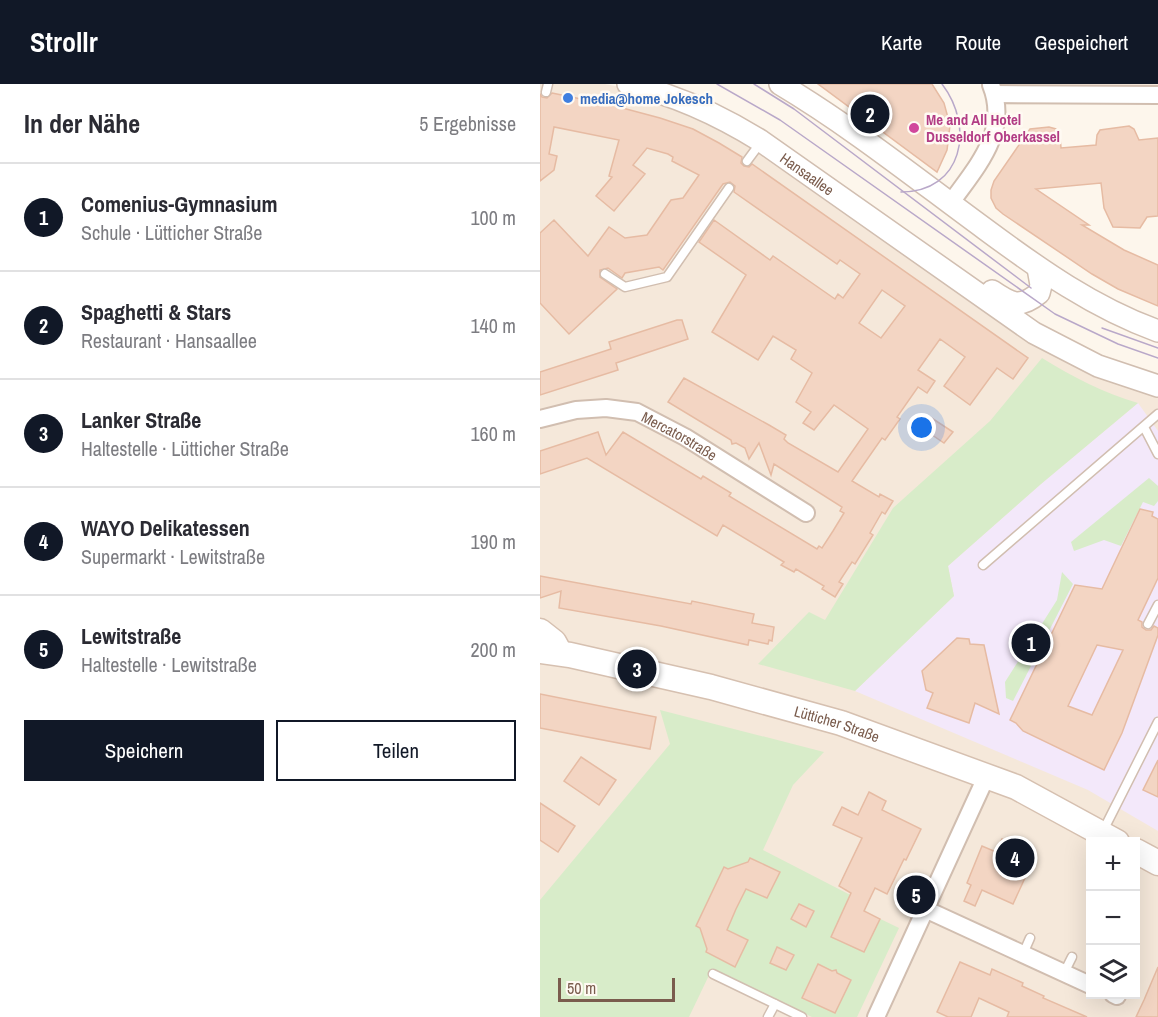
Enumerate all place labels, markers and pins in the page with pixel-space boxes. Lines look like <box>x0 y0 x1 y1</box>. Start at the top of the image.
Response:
place label: media@home Jokesch <box>580 88 713 109</box>
marker: media@home Jokesch <box>561 91 575 105</box>
pin: 2 <box>850 92 890 136</box>
place label: Me and All Hotel Dusseldorf Oberkassel <box>926 109 1060 147</box>
marker: Me and All Hotel Dusseldorf Oberkassel <box>907 121 921 135</box>
pin: 1 <box>1012 620 1050 666</box>
pin: 3 <box>618 646 656 692</box>
pin: 4 <box>996 836 1034 880</box>
pin: 5 <box>896 872 935 918</box>

